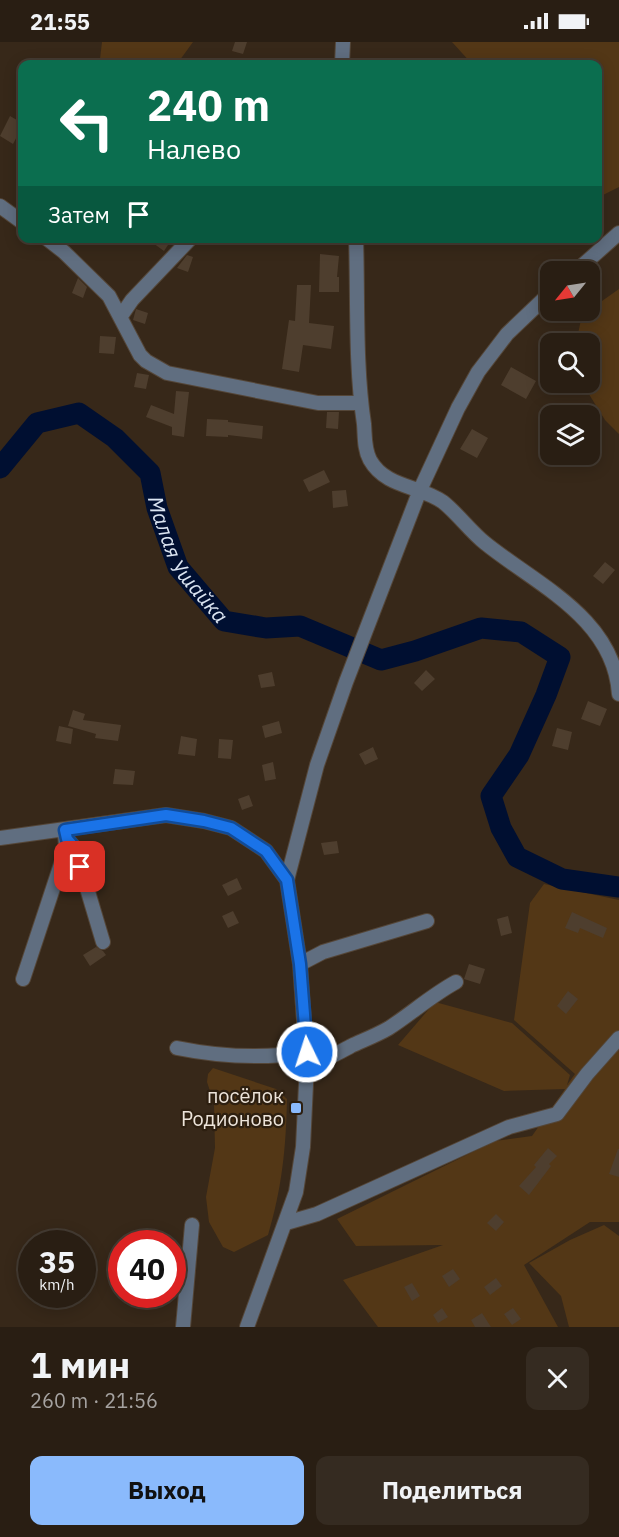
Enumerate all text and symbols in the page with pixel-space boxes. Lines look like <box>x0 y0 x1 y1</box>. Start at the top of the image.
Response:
text: 21:55 <box>30 7 90 36</box>
text: 240 m <box>147 78 270 133</box>
icon: left <box>48 84 126 162</box>
text: Налево <box>147 131 241 166</box>
icon: arrive <box>122 198 155 231</box>
text: Затем <box>48 200 110 229</box>
north arrow <box>540 261 600 321</box>
map controls <box>540 261 600 465</box>
button: search <box>540 333 600 393</box>
button: layers <box>540 405 600 465</box>
water label: Малая Ушайка <box>142 494 235 629</box>
pin <box>54 841 105 892</box>
icon: arrive <box>63 850 96 883</box>
position arrow <box>275 1020 339 1084</box>
place label: посёлок Родионово <box>181 1082 284 1132</box>
marker: посёлок Родионово <box>289 1101 303 1115</box>
speed limit sign: 40 <box>108 1230 186 1308</box>
text: 35 <box>39 1242 75 1281</box>
text: km/h <box>39 1275 75 1294</box>
text: 1 мин <box>30 1341 130 1388</box>
button: close <box>526 1347 589 1410</box>
text: 260 m · 21:56 <box>30 1387 158 1414</box>
button: Выход <box>30 1456 304 1525</box>
button: Поделиться <box>316 1456 589 1525</box>

